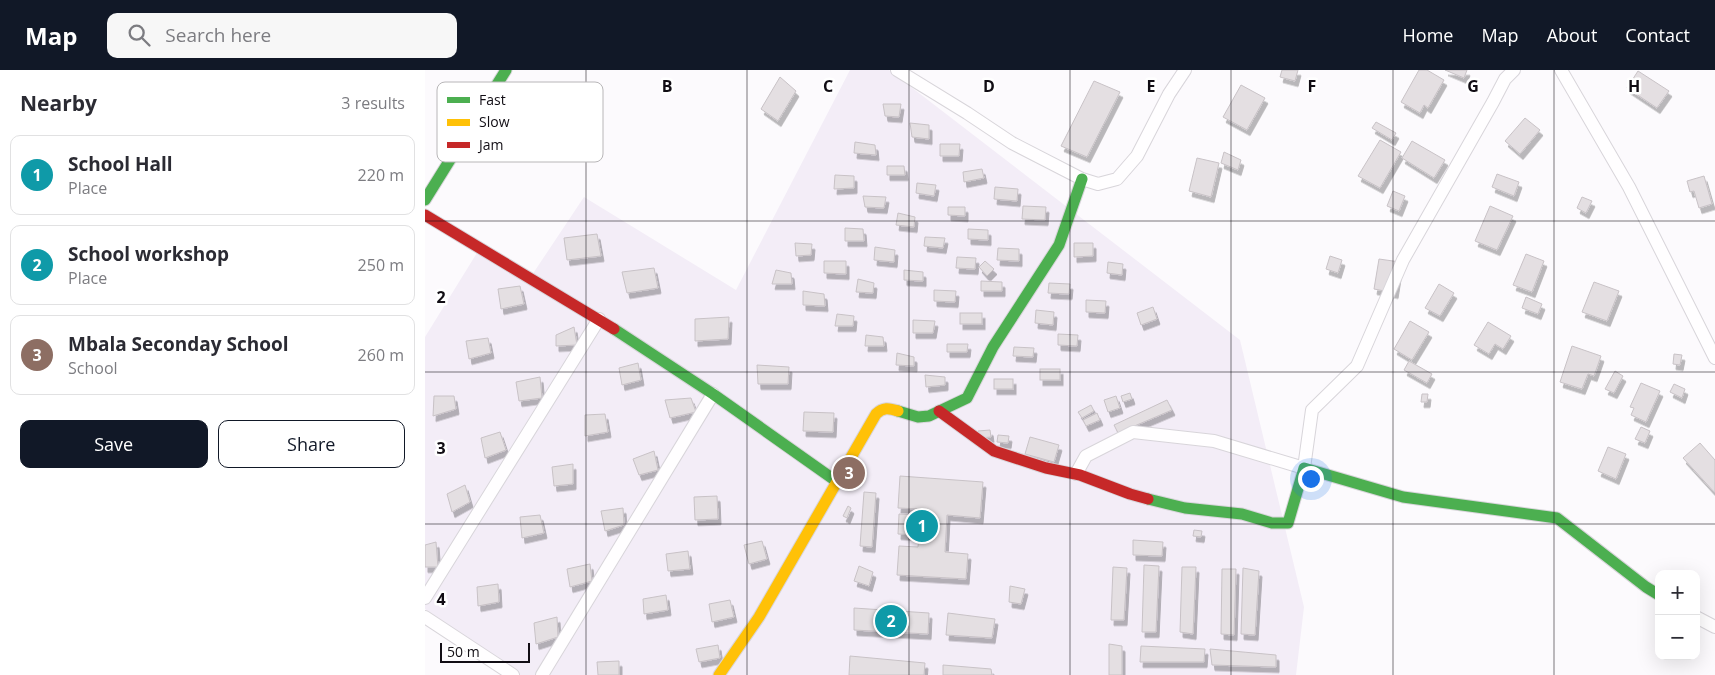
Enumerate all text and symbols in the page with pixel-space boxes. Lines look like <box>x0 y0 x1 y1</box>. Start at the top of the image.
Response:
search box <box>107 13 457 58</box>
text: Map <box>25 19 77 52</box>
icon: search <box>125 21 153 49</box>
text: Search here <box>165 22 271 48</box>
text: Home <box>1403 23 1453 47</box>
text: Map <box>1481 23 1519 47</box>
text: About <box>1547 23 1597 47</box>
text: Contact <box>1625 23 1690 47</box>
text: B <box>662 75 672 97</box>
text: C <box>823 75 833 97</box>
text: D <box>983 75 995 97</box>
text: E <box>1147 75 1156 97</box>
text: F <box>1308 75 1316 97</box>
text: G <box>1467 75 1479 97</box>
text: H <box>1628 75 1640 97</box>
legend <box>437 82 603 162</box>
text: Nearby <box>20 89 97 117</box>
text: Fast <box>479 90 506 109</box>
text: 3 results <box>341 92 405 114</box>
text: Slow <box>479 112 510 131</box>
text: Jam <box>477 135 504 154</box>
text: School Hall <box>68 151 173 177</box>
text: 1 <box>32 164 42 186</box>
text: 220 m <box>358 164 404 186</box>
text: Place <box>68 177 107 199</box>
text: School workshop <box>68 241 229 267</box>
text: 2 <box>32 254 42 276</box>
text: 250 m <box>358 254 404 276</box>
text: Place <box>68 267 107 289</box>
text: 2 <box>436 286 446 308</box>
text: Mbala Seconday School <box>68 331 289 357</box>
text: 3 <box>32 344 42 366</box>
text: 260 m <box>358 344 404 366</box>
text: School <box>68 357 118 379</box>
button: Save <box>20 420 208 468</box>
button: Share <box>218 420 405 468</box>
text: 3 <box>436 437 446 459</box>
pin: 3 <box>833 454 865 492</box>
your location <box>1298 466 1324 492</box>
pin: 1 <box>906 507 938 545</box>
map controls <box>1655 570 1700 660</box>
button: + <box>1655 570 1700 615</box>
text: 4 <box>436 588 446 610</box>
pin: 2 <box>875 602 907 640</box>
button: − <box>1655 615 1700 660</box>
scale bar <box>440 640 530 663</box>
text: 50 m <box>447 642 480 661</box>

